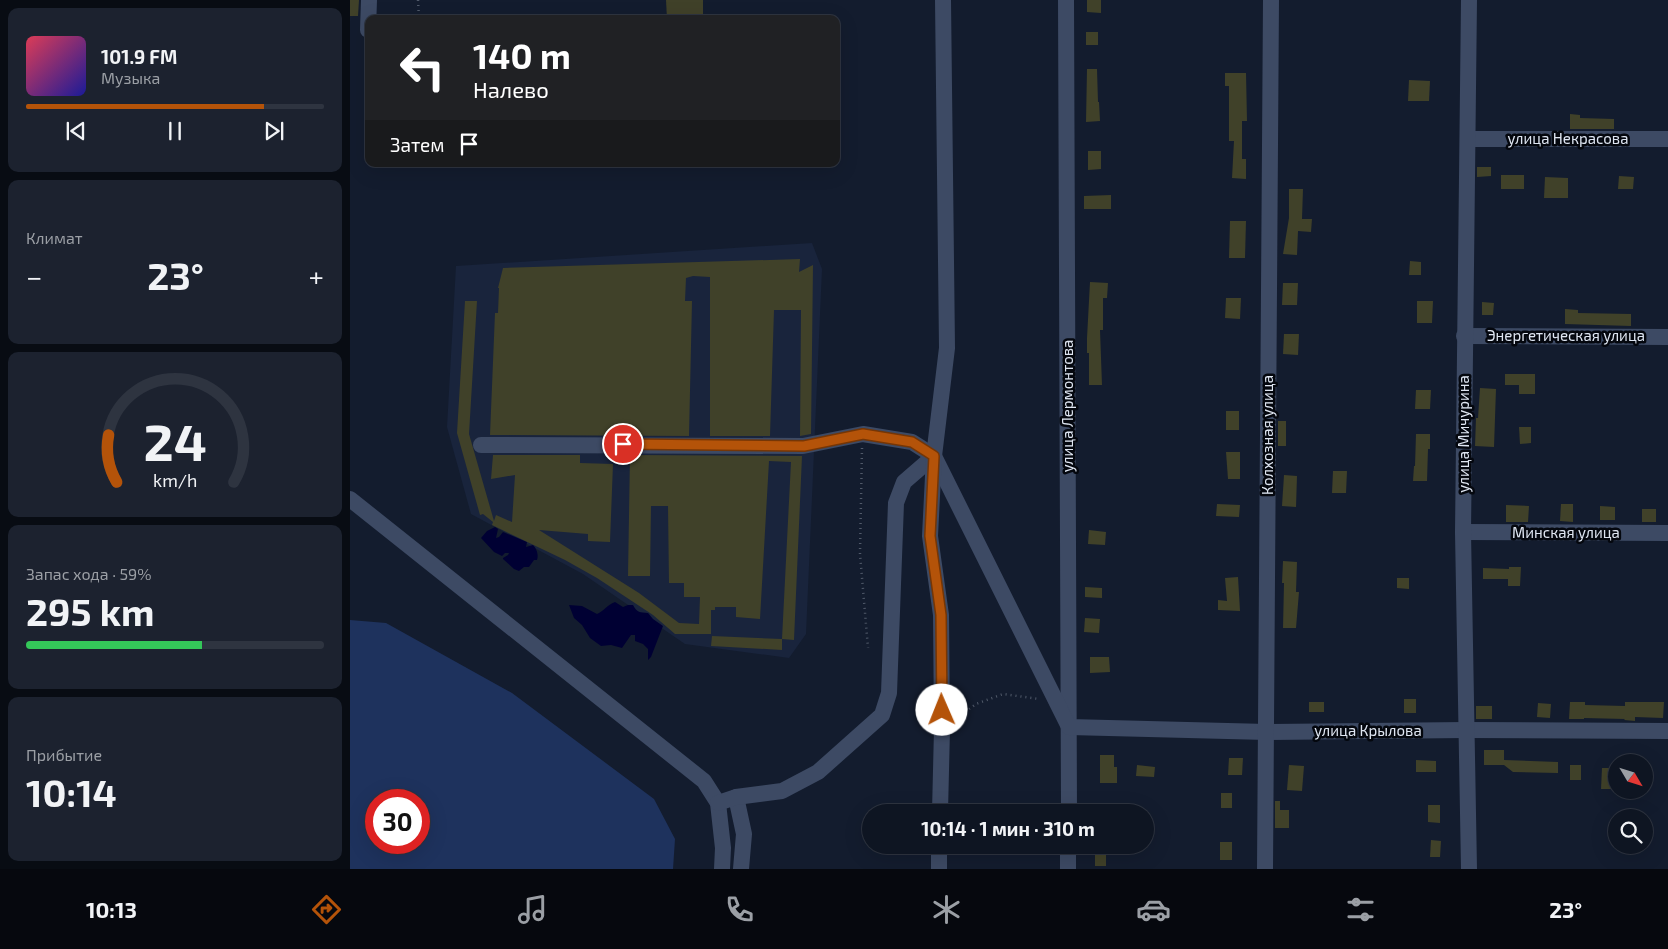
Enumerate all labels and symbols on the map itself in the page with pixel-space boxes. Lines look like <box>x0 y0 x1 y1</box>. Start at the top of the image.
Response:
street label: улица Некрасова <box>1508 129 1628 148</box>
street label: Энергетическая улица <box>1487 326 1645 345</box>
street label: улица Лермонтова <box>1058 340 1077 472</box>
street label: Колхозная улица <box>1258 375 1277 495</box>
street label: улица Мичурина <box>1454 375 1473 493</box>
pin <box>602 423 644 465</box>
street label: Минская улица <box>1512 523 1620 542</box>
position arrow <box>915 683 967 735</box>
street label: улица Крылова <box>1314 721 1422 740</box>
north arrow <box>1608 754 1652 799</box>
speed limit sign: 30 <box>365 789 430 854</box>

